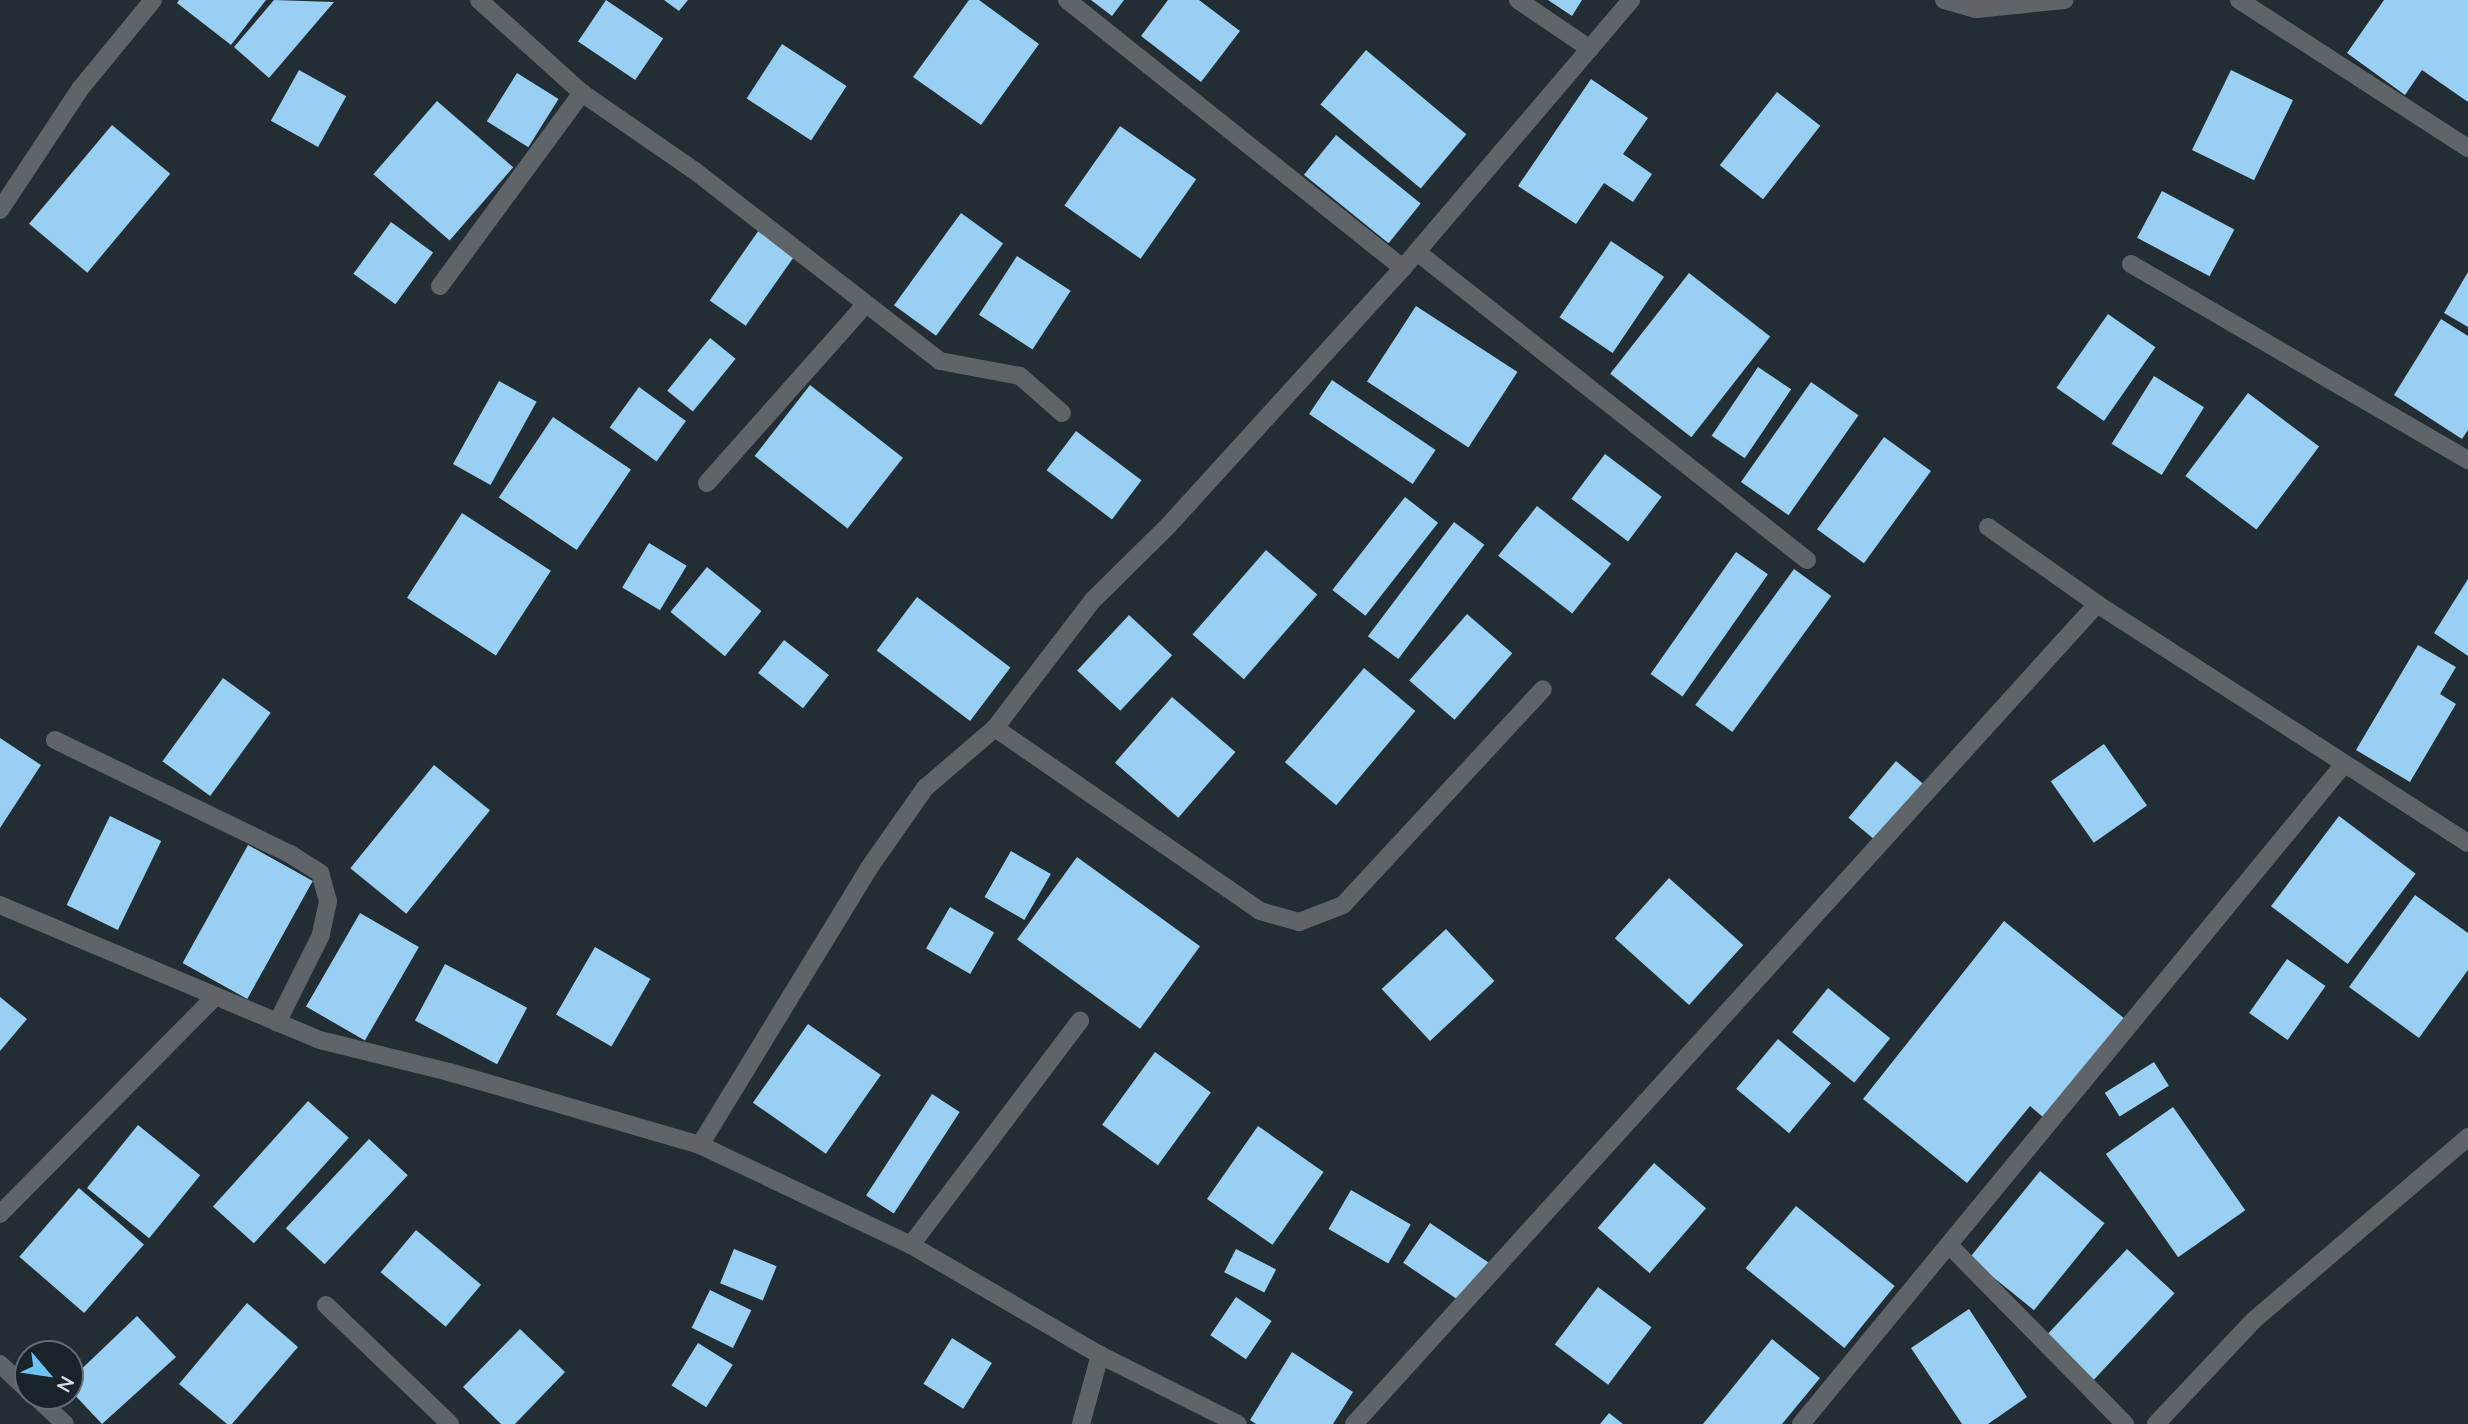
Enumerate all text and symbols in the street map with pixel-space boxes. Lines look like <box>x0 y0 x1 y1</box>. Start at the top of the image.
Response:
north arrow <box>14 1340 84 1410</box>
text: N <box>52 1372 80 1396</box>

